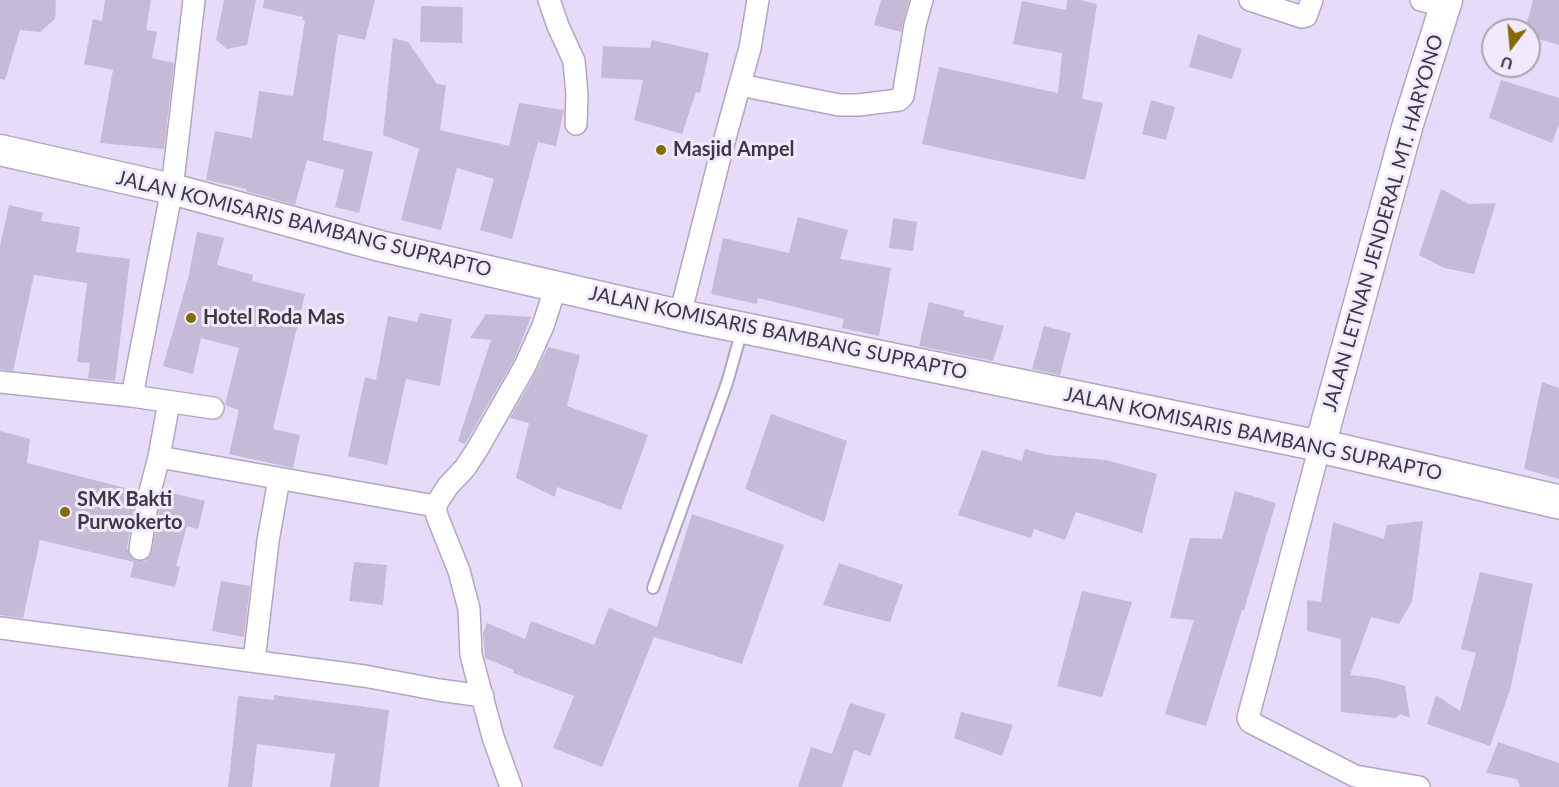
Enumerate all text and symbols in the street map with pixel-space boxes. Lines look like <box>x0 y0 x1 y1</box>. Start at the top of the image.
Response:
north arrow <box>1481 18 1541 78</box>
street label: JALAN LETNAN JENDERAL MT. HARYONO <box>1318 32 1448 414</box>
text: U <box>1498 53 1515 75</box>
place label: Masjid Ampel <box>673 138 795 162</box>
marker: Masjid Ampel <box>654 143 668 157</box>
street label: JALAN KOMISARIS BAMBANG SUPRAPTO <box>114 166 494 282</box>
street label: JALAN KOMISARIS BAMBANG SUPRAPTO <box>587 281 969 385</box>
place label: Hotel Roda Mas <box>203 306 345 330</box>
marker: Hotel Roda Mas <box>184 311 198 325</box>
street label: JALAN KOMISARIS BAMBANG SUPRAPTO <box>1062 382 1444 486</box>
place label: SMK Bakti Purwokerto <box>77 488 183 535</box>
marker: SMK Bakti Purwokerto <box>58 505 72 519</box>

